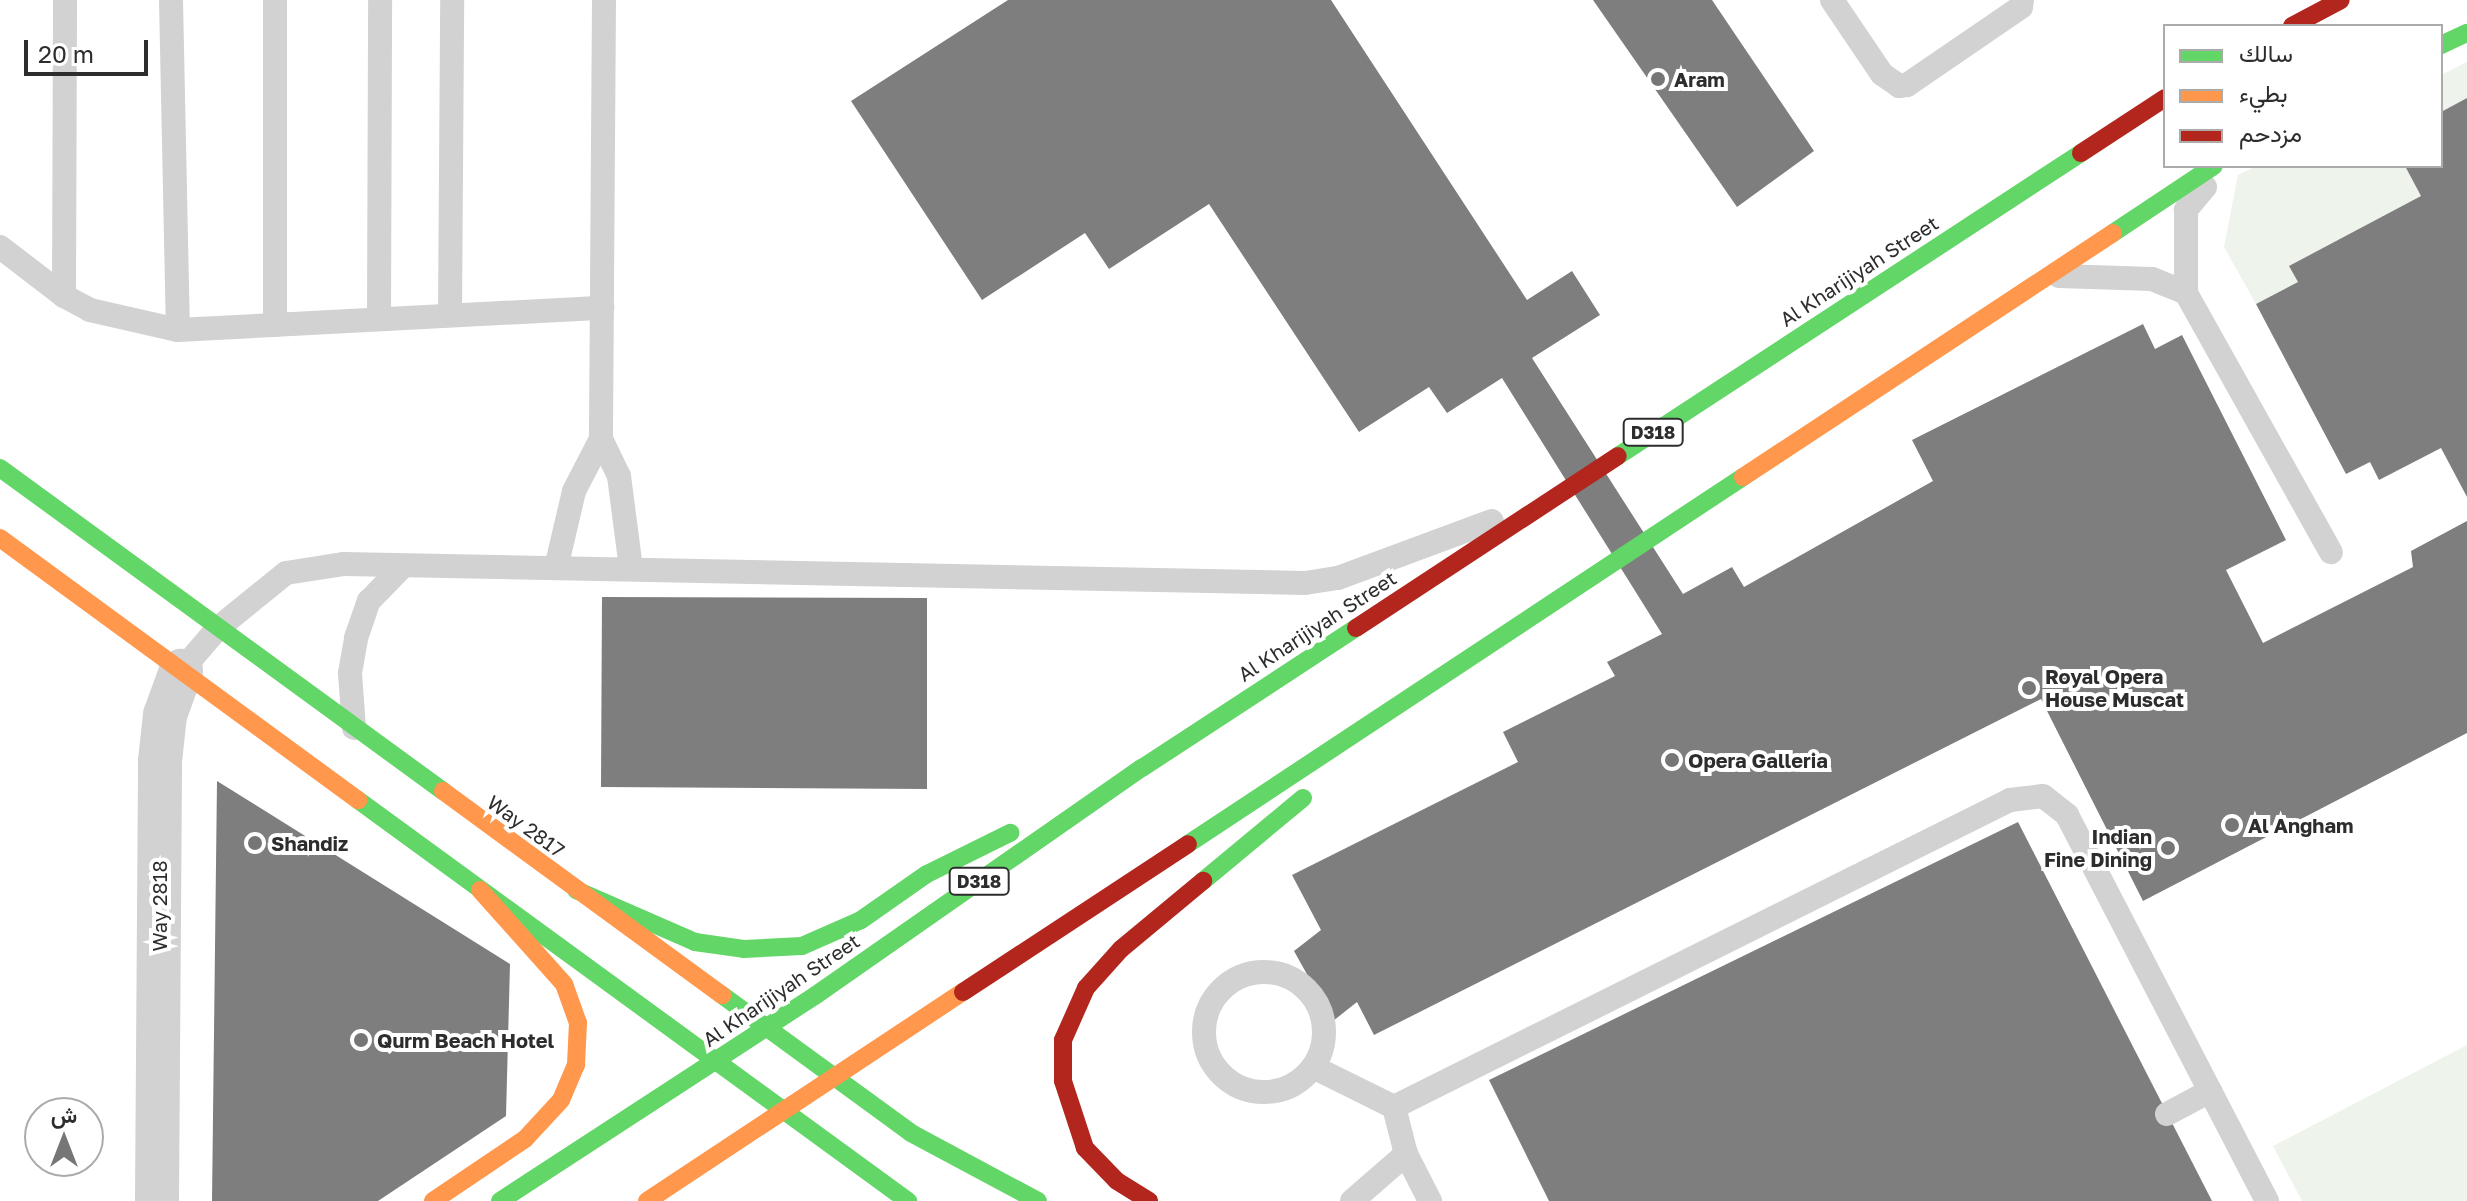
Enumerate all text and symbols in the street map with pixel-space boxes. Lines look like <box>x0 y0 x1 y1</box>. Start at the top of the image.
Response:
scale bar <box>28 24 152 74</box>
legend <box>2163 24 2443 168</box>
text: سالك <box>2239 38 2293 67</box>
text: 20 m <box>38 39 94 68</box>
place label: Aram <box>1674 67 1725 91</box>
marker: Aram <box>1649 70 1667 88</box>
text: بطيء <box>2239 78 2288 107</box>
text: مزدحم <box>2239 118 2302 147</box>
street label: Al Kharijiyah Street <box>1775 211 1943 331</box>
road number: D318 <box>1621 418 1685 446</box>
street label: Al Kharijiyah Street <box>1233 566 1401 686</box>
place label: Royal Opera House Muscat <box>2045 664 2184 711</box>
marker: Royal Opera House Muscat <box>2020 679 2038 697</box>
place label: Opera Galleria <box>1688 748 1828 772</box>
marker: Opera Galleria <box>1663 751 1681 769</box>
street label: Way 2817 <box>483 790 569 862</box>
place label: Al Angham <box>2248 813 2353 837</box>
marker: Al Angham <box>2223 816 2241 834</box>
place label: Indian Fine Dining <box>2044 824 2152 871</box>
place label: Shandiz <box>271 831 348 855</box>
marker: Shandiz <box>246 834 264 852</box>
marker: Indian Fine Dining <box>2159 839 2177 857</box>
street label: Way 2818 <box>147 860 171 952</box>
road number: D318 <box>947 867 1011 895</box>
street label: Al Kharijiyah Street <box>698 929 864 1051</box>
place label: Qurm Beach Hotel <box>377 1028 554 1052</box>
marker: Qurm Beach Hotel <box>352 1031 370 1049</box>
north arrow <box>24 1097 104 1177</box>
text: ش <box>51 1101 77 1128</box>

